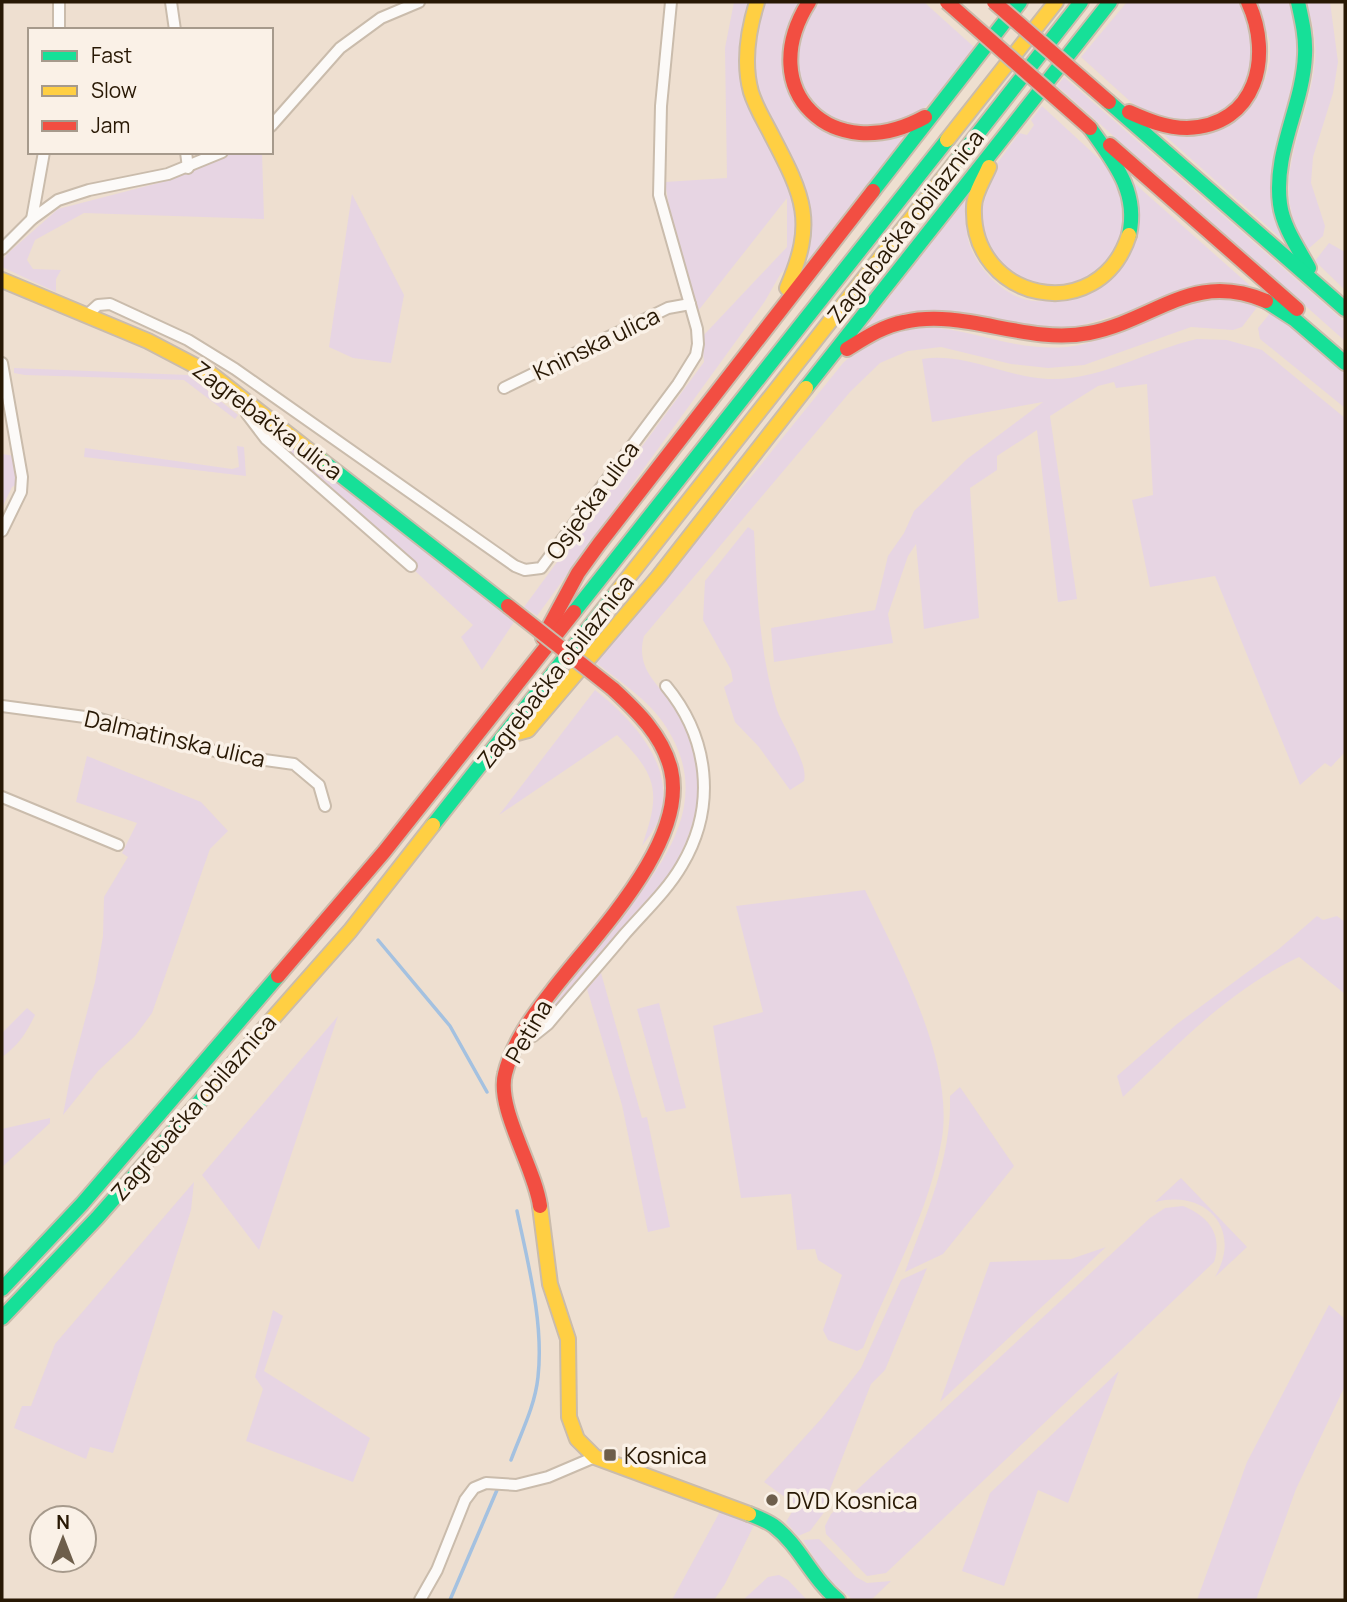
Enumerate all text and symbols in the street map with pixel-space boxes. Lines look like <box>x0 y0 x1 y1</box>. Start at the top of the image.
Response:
legend <box>28 28 273 154</box>
text: Fast <box>91 41 132 69</box>
text: Slow <box>91 76 137 104</box>
text: Jam <box>91 111 130 139</box>
street label: Zagrebačka obilaznica <box>819 123 991 329</box>
street label: Kninska ulica <box>527 299 665 387</box>
street label: Zagrebačka ulica <box>187 353 349 487</box>
street label: Osječka ulica <box>538 434 646 566</box>
street label: Zagrebačka obilaznica <box>469 568 641 774</box>
street label: Dalmatinska ulica <box>81 702 269 774</box>
street label: Petina <box>497 993 559 1069</box>
street label: Zagrebačka obilaznica <box>103 1007 283 1207</box>
place label: Kosnica <box>624 1439 707 1471</box>
marker: Kosnica <box>602 1447 618 1463</box>
place label: DVD Kosnica <box>786 1484 917 1516</box>
marker: DVD Kosnica <box>764 1492 780 1508</box>
north arrow <box>28 1504 98 1574</box>
text: N <box>56 1509 70 1535</box>

